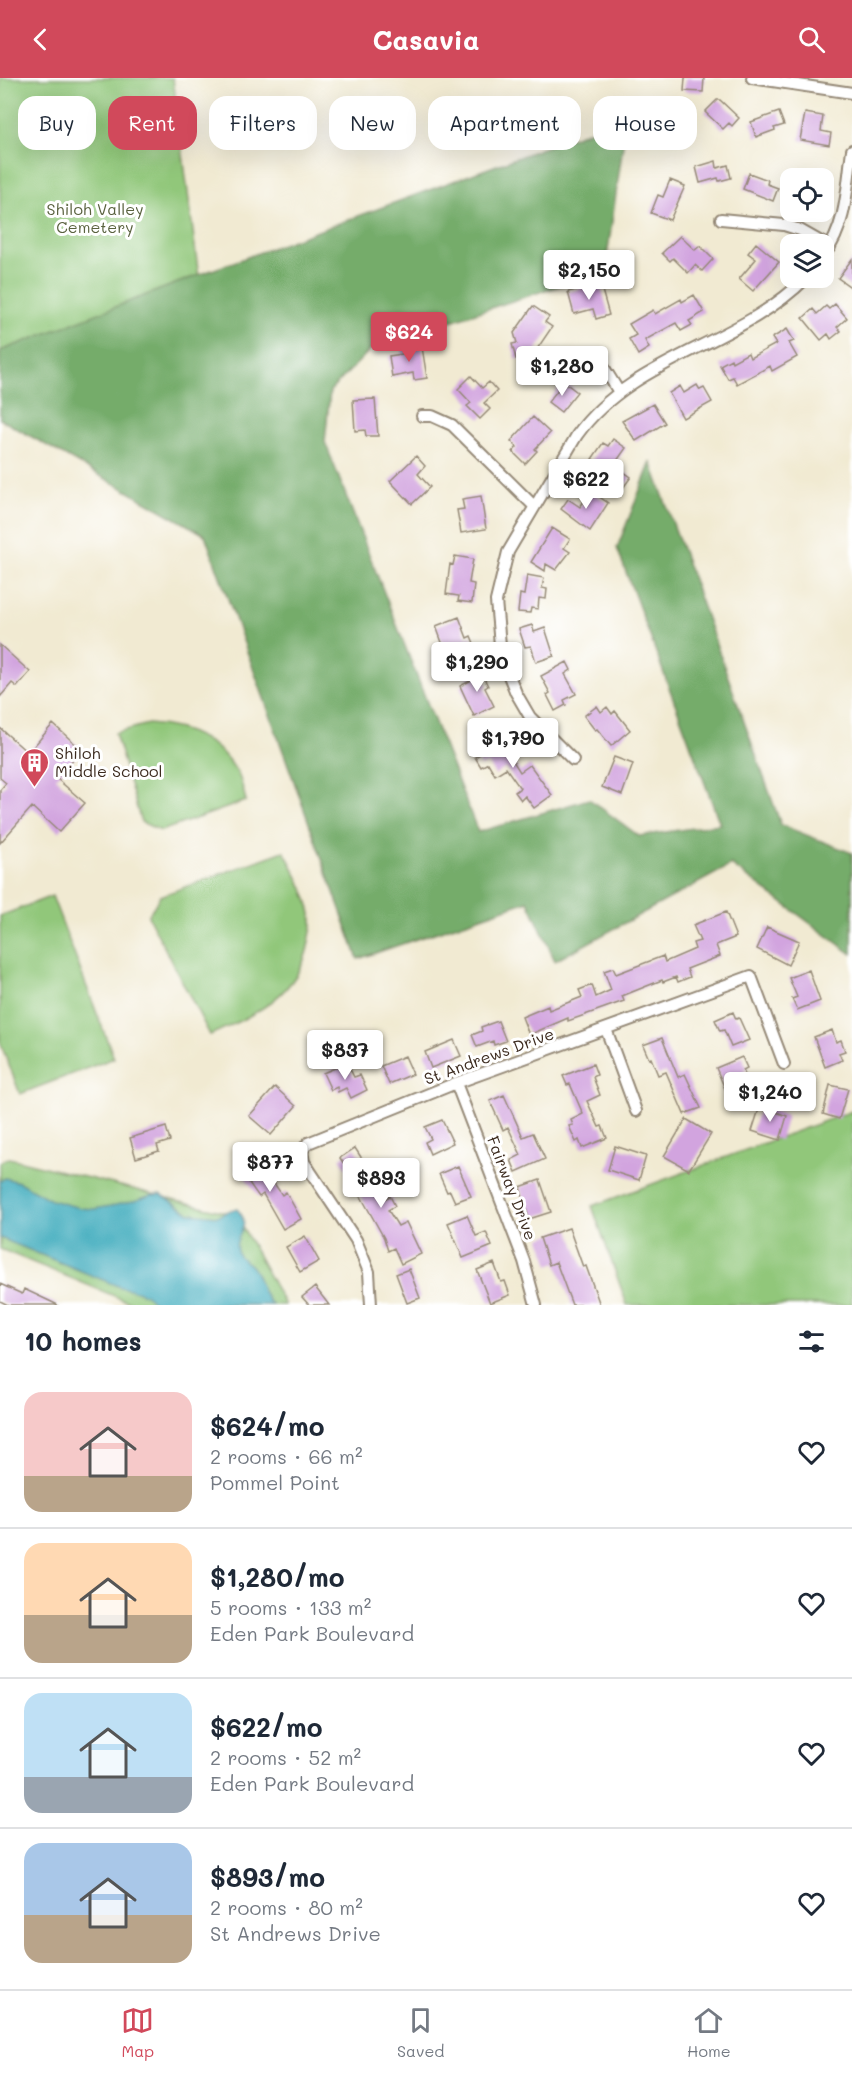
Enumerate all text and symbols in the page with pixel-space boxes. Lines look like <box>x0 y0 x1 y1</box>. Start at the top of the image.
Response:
text: Casavia <box>372 22 480 57</box>
icon: back <box>24 23 57 56</box>
icon: search <box>795 23 828 56</box>
chip: Buy <box>18 96 96 150</box>
chip: Rent <box>108 96 197 150</box>
chip: Filters <box>209 96 317 150</box>
chip: New <box>329 96 416 150</box>
chip: Apartment <box>428 96 581 150</box>
chip: House <box>593 96 697 150</box>
map controls <box>780 168 834 288</box>
button: locate <box>780 168 834 222</box>
park label: Shiloh Valley Cemetery <box>46 198 144 237</box>
button: layers <box>780 234 834 288</box>
pin: $2,150 <box>540 250 638 301</box>
text: $2,150 <box>557 256 621 282</box>
pin: $624 <box>373 312 445 363</box>
text: $624 <box>385 318 433 344</box>
pin: $1,280 <box>513 346 611 397</box>
text: $1,280 <box>530 352 594 378</box>
pin: $622 <box>550 459 622 510</box>
text: $622 <box>563 465 609 491</box>
pin: $1,290 <box>428 642 526 693</box>
text: $1,290 <box>445 648 509 674</box>
pin: $1,790 <box>464 718 562 769</box>
text: $1,790 <box>481 724 545 750</box>
place label: Shiloh Middle School <box>55 742 162 781</box>
building icon: Shiloh Middle School <box>18 746 50 788</box>
street label: St Andrews Drive <box>421 1022 557 1089</box>
pin: $837 <box>309 1030 381 1081</box>
text: $837 <box>321 1036 369 1062</box>
pin: $1,240 <box>721 1072 819 1123</box>
text: $1,240 <box>738 1078 802 1104</box>
street label: Fairway Drive <box>483 1133 542 1243</box>
pin: $877 <box>234 1142 306 1193</box>
text: $877 <box>246 1148 294 1174</box>
pin: $893 <box>345 1158 417 1209</box>
text: $893 <box>357 1164 405 1190</box>
text: 10 homes <box>24 1324 142 1358</box>
icon: filters <box>795 1325 828 1358</box>
text: $624/mo <box>210 1409 324 1443</box>
icon: home <box>72 1416 144 1488</box>
icon: heart <box>795 1436 828 1469</box>
text: 2 rooms · 66 m² <box>210 1443 363 1469</box>
text: Pommel Point <box>210 1469 340 1495</box>
text: $1,280/mo <box>210 1560 345 1594</box>
icon: home <box>72 1567 144 1639</box>
icon: heart <box>795 1587 828 1620</box>
text: 5 rooms · 133 m² <box>210 1594 371 1620</box>
text: Eden Park Boulevard <box>210 1620 414 1646</box>
text: $622/mo <box>210 1710 322 1744</box>
icon: home <box>72 1717 144 1789</box>
icon: heart <box>795 1737 828 1770</box>
text: 2 rooms · 52 m² <box>210 1744 361 1770</box>
text: Eden Park Boulevard <box>210 1770 414 1796</box>
text: $893/mo <box>210 1860 325 1894</box>
icon: home <box>72 1867 144 1939</box>
icon: heart <box>795 1887 828 1920</box>
text: 2 rooms · 80 m² <box>210 1894 363 1920</box>
text: St Andrews Drive <box>210 1920 381 1946</box>
tab: Map <box>121 2004 154 2061</box>
tab: Saved <box>397 2004 444 2061</box>
tab: Home <box>687 2004 731 2061</box>

